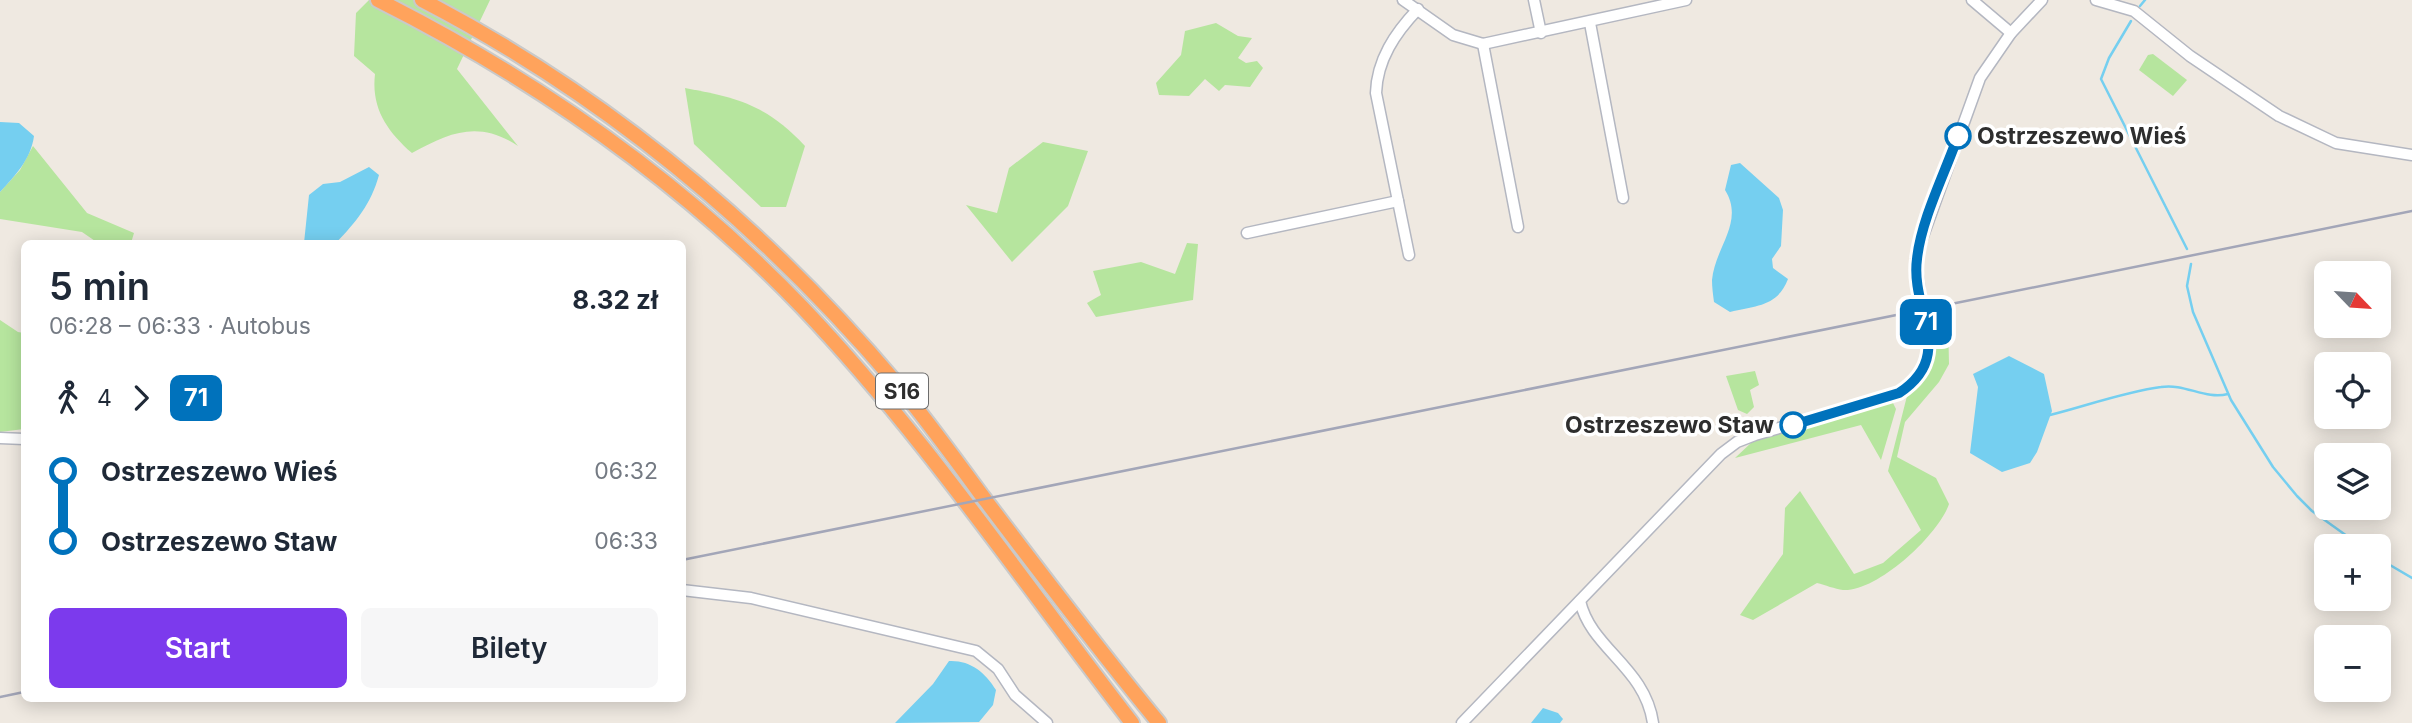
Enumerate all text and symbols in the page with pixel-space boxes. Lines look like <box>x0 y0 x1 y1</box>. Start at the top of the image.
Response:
place label: Ostrzeszewo Wieś <box>1977 122 2186 150</box>
marker: Ostrzeszewo Wieś <box>1945 123 1971 149</box>
north arrow <box>2314 261 2390 338</box>
map controls <box>2314 261 2391 702</box>
text: 5 min <box>49 263 150 309</box>
text: 8.32 zł <box>572 284 658 315</box>
line badge: 71 <box>1895 299 1958 345</box>
text: 71 <box>1914 307 1938 336</box>
text: 06:28 – 06:33 · Autobus <box>49 312 311 340</box>
button: locate <box>2314 352 2391 429</box>
road number: S16 <box>876 374 928 408</box>
icon: walk <box>49 379 87 417</box>
icon: forward <box>122 379 160 417</box>
text: 71 <box>184 383 208 412</box>
text: 4 <box>97 384 112 412</box>
place label: Ostrzeszewo Staw <box>1565 411 1774 439</box>
marker: Ostrzeszewo Staw <box>1780 412 1806 438</box>
button: layers <box>2314 443 2391 520</box>
text: Ostrzeszewo Wieś <box>101 456 338 487</box>
text: 06:32 <box>594 457 658 485</box>
text: Ostrzeszewo Staw <box>101 526 337 557</box>
text: 06:33 <box>594 527 658 555</box>
button: + <box>2314 534 2391 611</box>
button: Start <box>49 608 347 688</box>
button: Bilety <box>361 608 658 688</box>
button: − <box>2314 625 2391 702</box>

